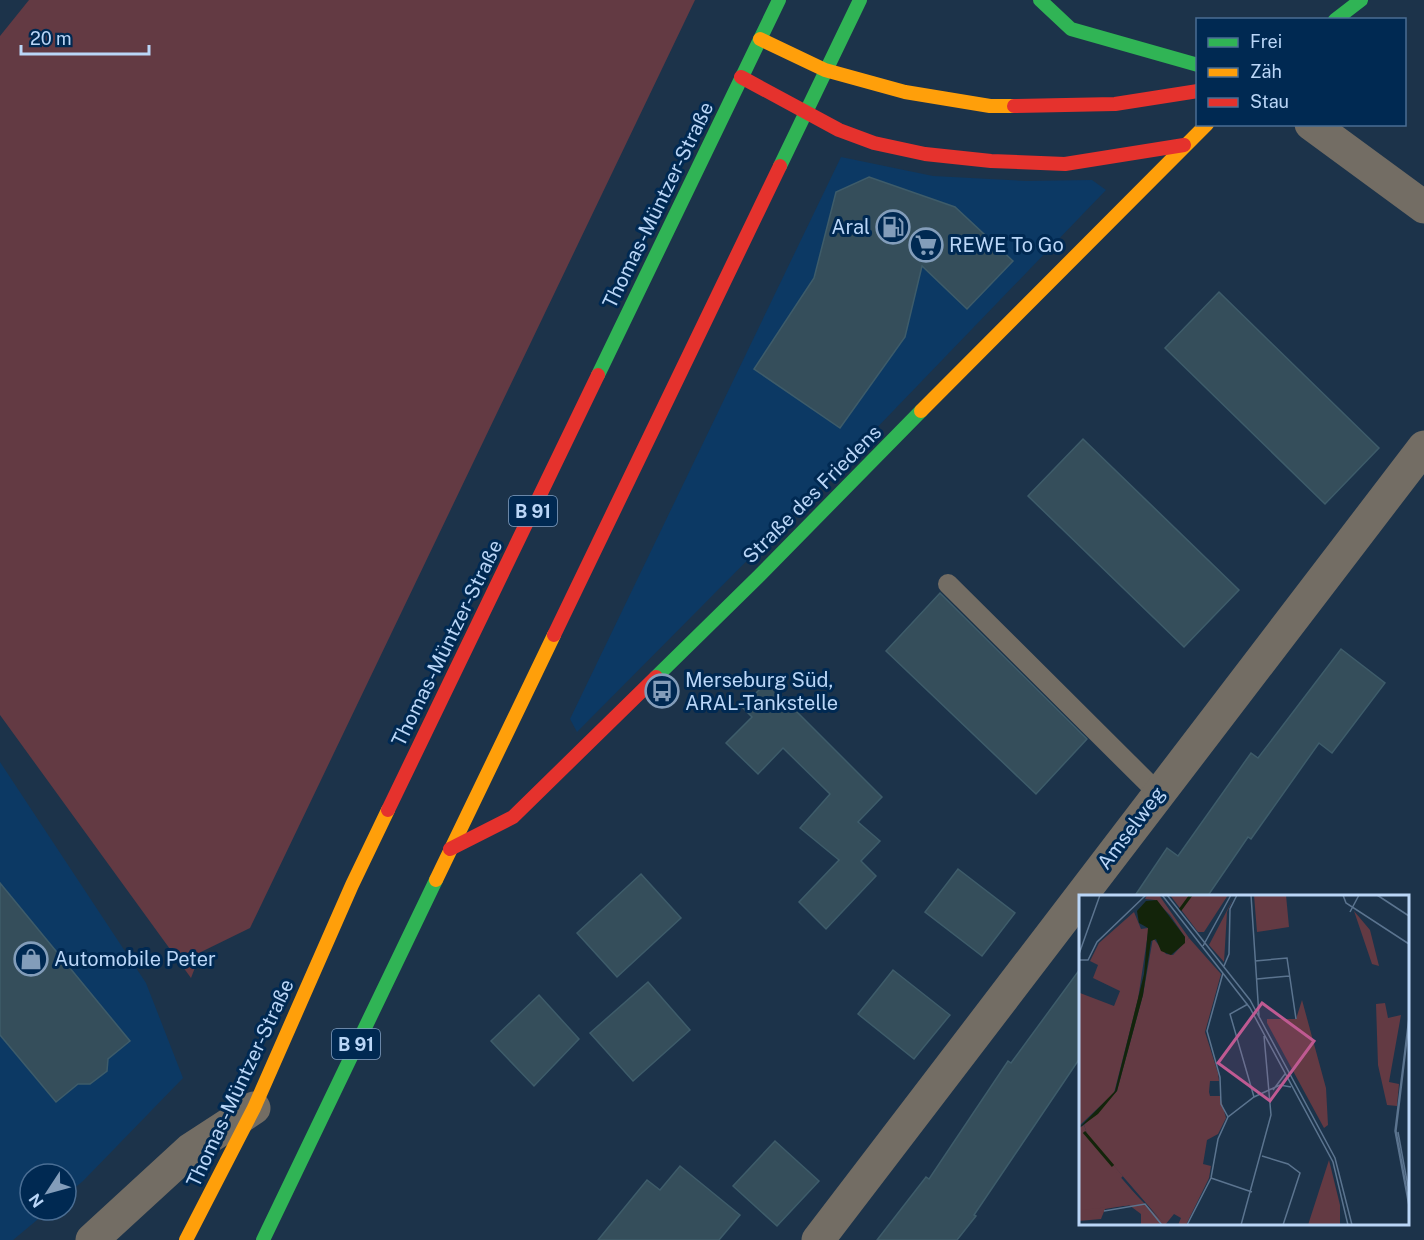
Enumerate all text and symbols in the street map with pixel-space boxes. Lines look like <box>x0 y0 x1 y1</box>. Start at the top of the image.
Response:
scale bar <box>21 18 148 56</box>
legend <box>1196 18 1406 126</box>
text: 20 m <box>30 28 72 49</box>
text: Frei <box>1250 31 1282 52</box>
text: Zäh <box>1250 61 1282 82</box>
text: Stau <box>1250 91 1289 112</box>
street label: Thomas-Müntzer-Straße <box>597 98 719 312</box>
fuel station icon: Aral <box>875 209 911 245</box>
place label: Aral <box>831 215 870 239</box>
supermarket icon: REWE To Go <box>908 227 944 263</box>
place label: REWE To Go <box>949 233 1064 257</box>
street label: Straße des Friedens <box>738 420 886 568</box>
road number: B 91 <box>509 496 557 526</box>
street label: Thomas-Müntzer-Straße <box>386 536 508 750</box>
place label: Merseburg Süd, ARAL-Tankstelle <box>685 668 838 715</box>
bus stop icon: Merseburg Süd, ARAL-Tankstelle <box>644 673 680 709</box>
street label: Amselweg <box>1092 782 1170 874</box>
inset map <box>1079 895 1409 1225</box>
shop icon: Automobile Peter <box>13 941 49 977</box>
place label: Automobile Peter <box>54 947 216 971</box>
street label: Thomas-Müntzer-Straße <box>181 975 299 1191</box>
road number: B 91 <box>332 1029 380 1059</box>
north arrow <box>18 1162 78 1222</box>
text: N <box>25 1190 48 1211</box>

